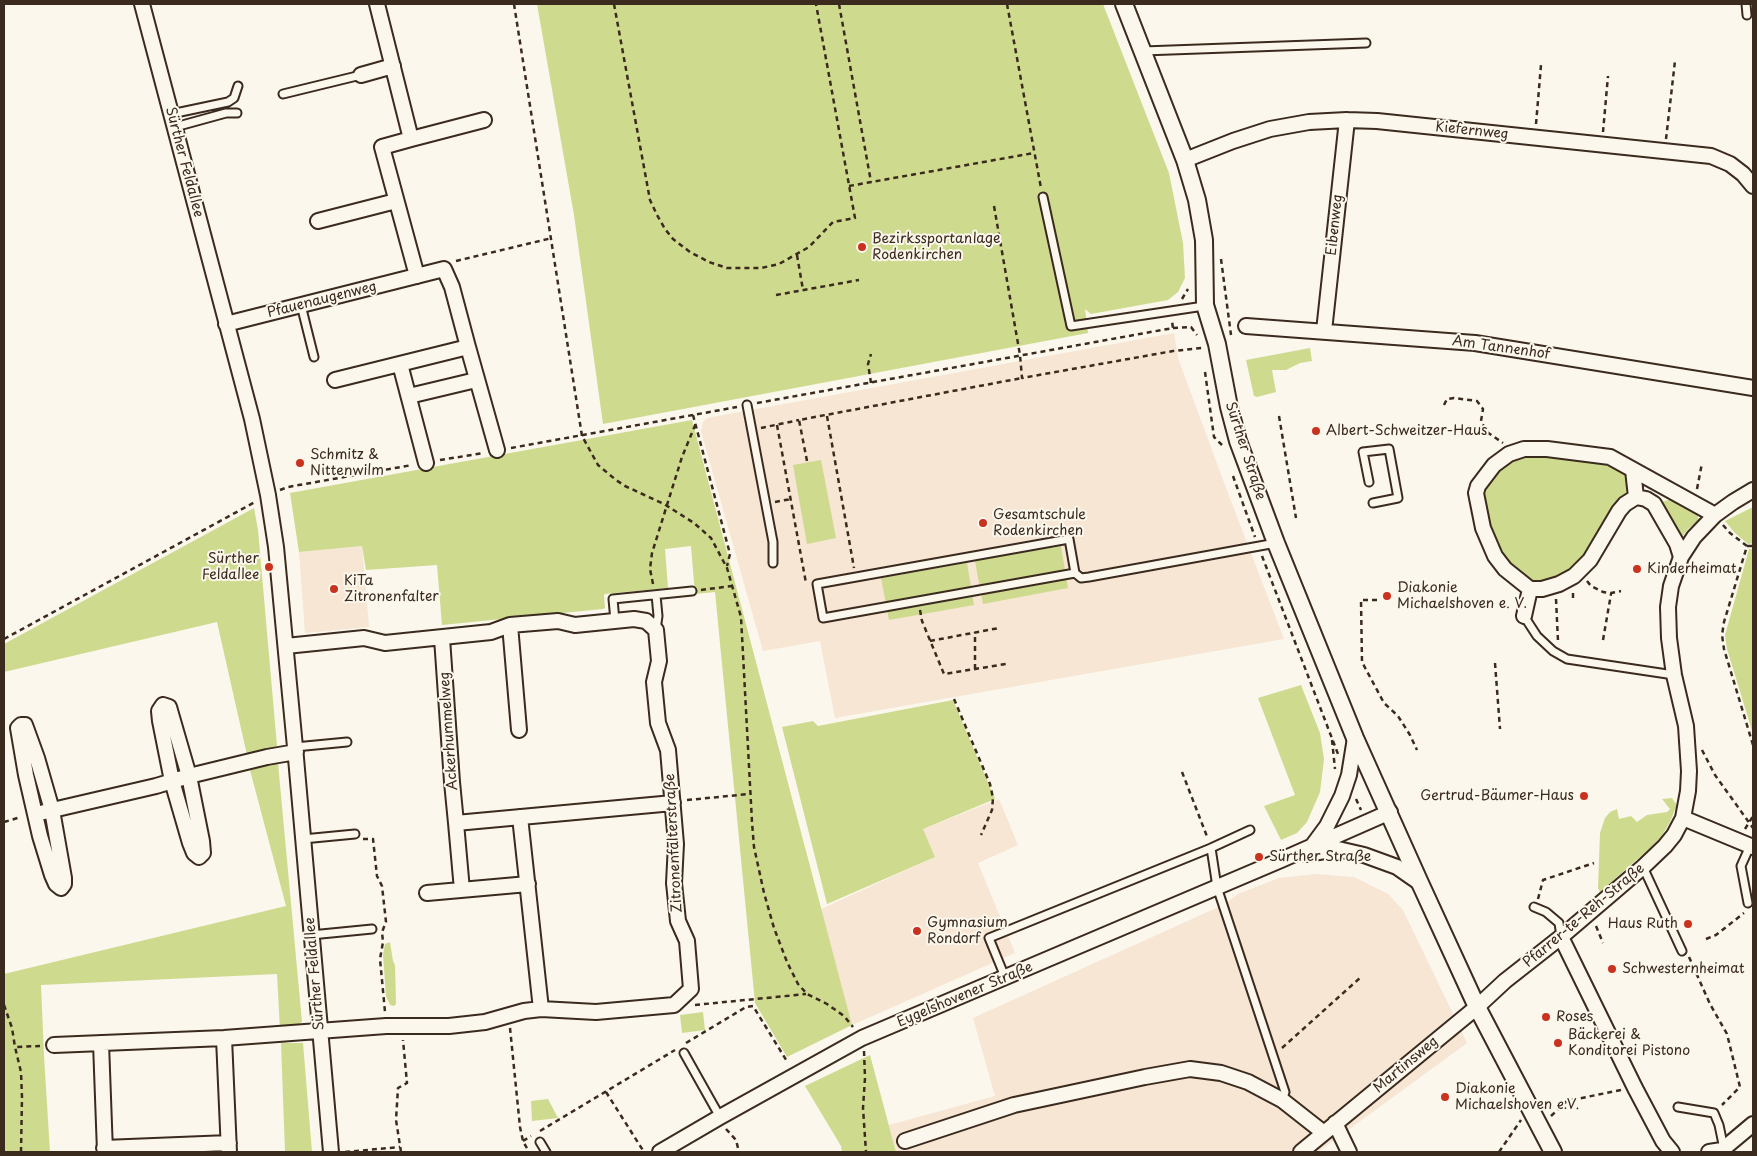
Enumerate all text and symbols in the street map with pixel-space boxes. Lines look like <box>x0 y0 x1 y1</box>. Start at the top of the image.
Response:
street label: Sürther Feldallee <box>161 105 207 219</box>
street label: Kiefernweg <box>1435 119 1509 143</box>
street label: Eibenweg <box>1323 193 1347 257</box>
place label: Bezirkssportanlage Rodenkirchen <box>872 231 1000 264</box>
marker: Bezirkssportanlage Rodenkirchen <box>856 241 868 253</box>
street label: Pfauenaugenweg <box>265 278 379 322</box>
street label: Am Tannenhof <box>1451 333 1551 363</box>
street label: Sürther Straße <box>1221 400 1269 502</box>
place label: Albert-Schweitzer-Haus <box>1326 423 1487 439</box>
marker: Albert-Schweitzer-Haus <box>1310 425 1322 437</box>
place label: Schmitz & Nittenwilm <box>310 447 384 480</box>
marker: Schmitz & Nittenwilm <box>294 457 306 469</box>
place label: Gesamtschule Rodenkirchen <box>993 507 1086 540</box>
marker: Gesamtschule Rodenkirchen <box>977 517 989 529</box>
place label: Sürther Feldallee <box>202 551 259 584</box>
marker: Sürther Feldallee <box>263 561 275 573</box>
place label: Kinderheimat <box>1647 561 1737 577</box>
marker: Kinderheimat <box>1631 563 1643 575</box>
place label: KiTa Zitronenfalter <box>344 573 439 606</box>
place label: Diakonie Michaelshoven e. V. <box>1397 580 1527 612</box>
marker: KiTa Zitronenfalter <box>328 583 340 595</box>
marker: Diakonie Michaelshoven e. V. <box>1381 590 1393 602</box>
street label: Ackerhummelweg <box>436 671 462 791</box>
street label: Zitronenfalterstraße <box>662 773 686 913</box>
place label: Gertrud-Bäumer-Haus <box>1420 788 1574 804</box>
marker: Gertrud-Bäumer-Haus <box>1578 790 1590 802</box>
place label: Sürther Straße <box>1269 849 1371 865</box>
marker: Sürther Straße <box>1253 851 1265 863</box>
street label: Pfarrer-te-Reh-Straße <box>1520 860 1648 972</box>
place label: Gymnasium Rondorf <box>927 915 1008 948</box>
place label: Haus Ruth <box>1608 916 1678 932</box>
street label: Sürther Feldallee <box>302 917 328 1031</box>
marker: Haus Ruth <box>1682 918 1694 930</box>
marker: Gymnasium Rondorf <box>911 925 923 937</box>
street label: Eygelshovener Straße <box>895 959 1035 1031</box>
place label: Schwesternheimat <box>1622 961 1745 977</box>
marker: Schwesternheimat <box>1606 963 1618 975</box>
place label: Roses <box>1556 1009 1593 1025</box>
marker: Roses <box>1540 1011 1552 1023</box>
place label: Bäckerei & Konditorei Pistono <box>1568 1027 1690 1060</box>
street label: Martinsweg <box>1370 1033 1442 1097</box>
marker: Bäckerei & Konditorei Pistono <box>1552 1037 1564 1049</box>
place label: Diakonie Michaelshoven e.V. <box>1455 1081 1580 1114</box>
marker: Diakonie Michaelshoven e.V. <box>1439 1091 1451 1103</box>

